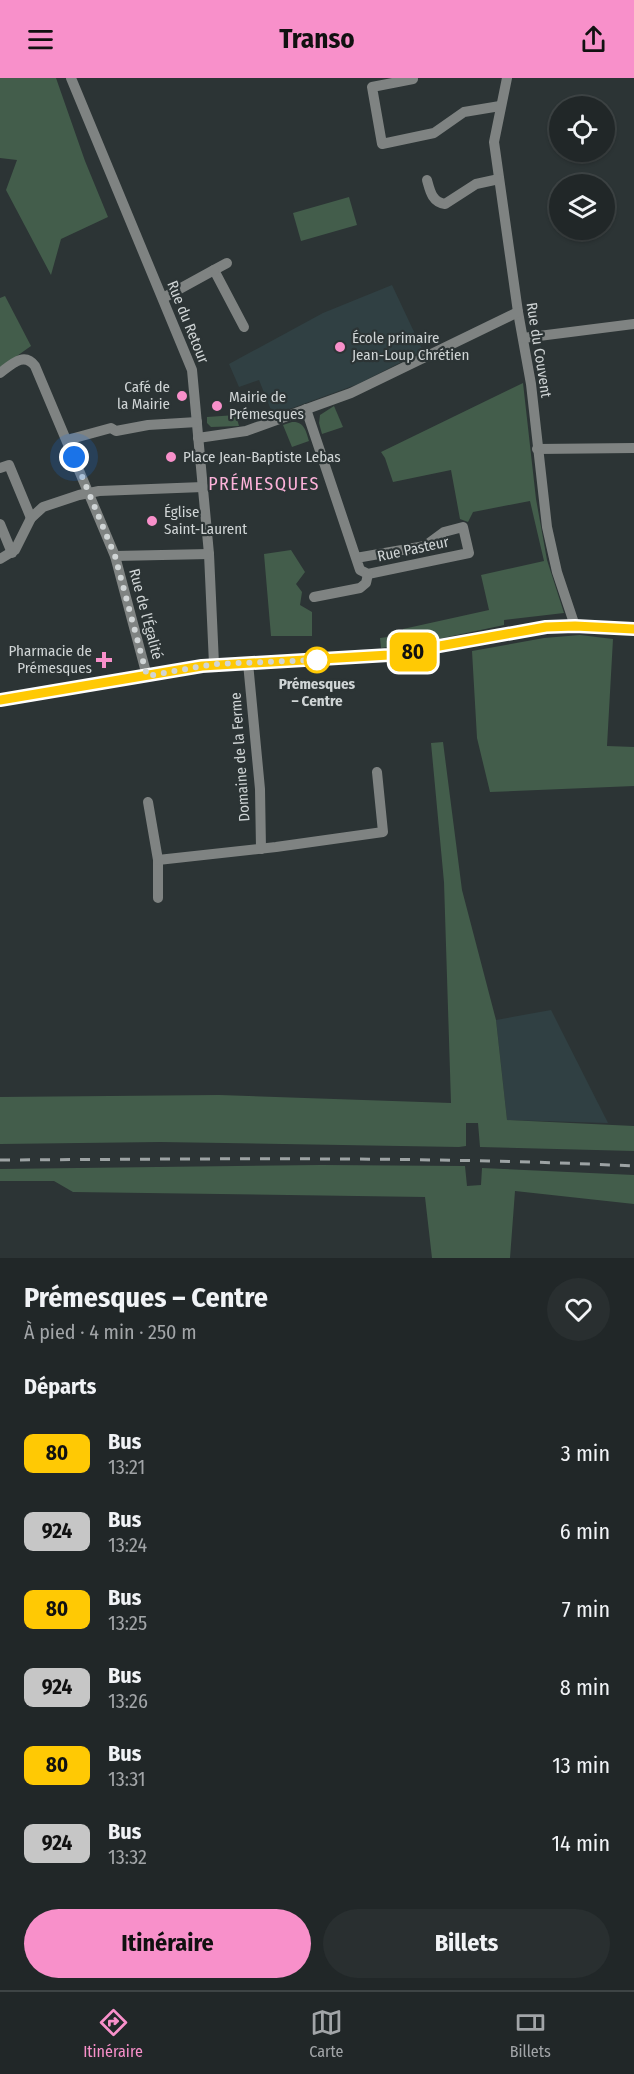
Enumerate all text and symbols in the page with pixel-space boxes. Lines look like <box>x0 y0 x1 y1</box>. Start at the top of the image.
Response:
icon: menu <box>24 23 57 56</box>
text: Transo <box>279 23 355 55</box>
icon: share <box>577 23 610 56</box>
map controls <box>549 96 615 240</box>
button: locate <box>549 96 615 162</box>
button: layers <box>549 174 615 240</box>
street label: Rue du Retour <box>163 278 213 367</box>
street label: Rue du Couvent <box>523 301 555 399</box>
place label: École primaire Jean-Loup Chrétien <box>352 329 469 364</box>
marker: École primaire Jean-Loup Chrétien <box>333 340 347 354</box>
place label: Café de la Mairie <box>117 378 170 413</box>
place label: Mairie de Prémesques <box>229 388 304 423</box>
marker: Café de la Mairie <box>175 389 189 403</box>
marker: Mairie de Prémesques <box>210 399 224 413</box>
your location <box>59 442 89 472</box>
place label: Place Jean-Baptiste Lebas <box>183 448 341 466</box>
marker: Place Jean-Baptiste Lebas <box>164 450 178 464</box>
district label: PRÉMESQUES <box>208 472 320 495</box>
place label: Église Saint-Laurent <box>164 503 247 538</box>
marker: Église Saint-Laurent <box>145 514 159 528</box>
street label: Rue Pasteur <box>376 532 451 565</box>
street label: Rue de l'Égalité <box>125 567 167 661</box>
line badge: 80 <box>386 632 440 672</box>
text: 80 <box>402 639 424 665</box>
place label: Pharmacie de Prémesques <box>8 642 92 677</box>
marker: Prémesques – Centre <box>304 647 330 673</box>
marker: Pharmacie de Prémesques <box>97 653 111 667</box>
place label: Prémesques – Centre <box>279 675 356 710</box>
street label: Domaine de la Ferme <box>227 692 253 822</box>
button: heart <box>547 1278 610 1341</box>
text: Prémesques – Centre <box>24 1281 268 1314</box>
text: À pied · 4 min · 250 m <box>24 1320 197 1344</box>
text: Départs <box>24 1373 96 1400</box>
text: Bus <box>108 1428 141 1455</box>
text: 80 <box>46 1440 68 1466</box>
text: 3 min <box>561 1440 610 1467</box>
text: 13:21 <box>108 1455 145 1479</box>
text: Bus <box>108 1506 141 1533</box>
text: 924 <box>42 1518 72 1544</box>
text: 6 min <box>560 1518 610 1545</box>
text: 13:24 <box>108 1533 147 1557</box>
text: Bus <box>108 1584 141 1611</box>
text: 80 <box>46 1596 68 1622</box>
text: 7 min <box>562 1596 610 1623</box>
text: 13:25 <box>108 1611 147 1635</box>
text: Bus <box>108 1662 141 1689</box>
text: 924 <box>42 1674 72 1700</box>
text: 8 min <box>560 1674 610 1701</box>
text: 13:26 <box>108 1689 148 1713</box>
text: Bus <box>108 1740 141 1767</box>
text: 80 <box>46 1752 68 1778</box>
text: 13 min <box>552 1752 610 1779</box>
text: 13:31 <box>108 1767 146 1791</box>
text: Bus <box>108 1818 141 1845</box>
text: 924 <box>42 1830 72 1856</box>
text: 14 min <box>552 1830 610 1857</box>
text: 13:32 <box>108 1845 147 1869</box>
button: Itinéraire <box>24 1909 311 1978</box>
button: Billets <box>323 1909 610 1978</box>
tab: Itinéraire <box>83 2006 143 2061</box>
tab: Carte <box>309 2006 343 2061</box>
tab: Billets <box>510 2006 551 2061</box>

